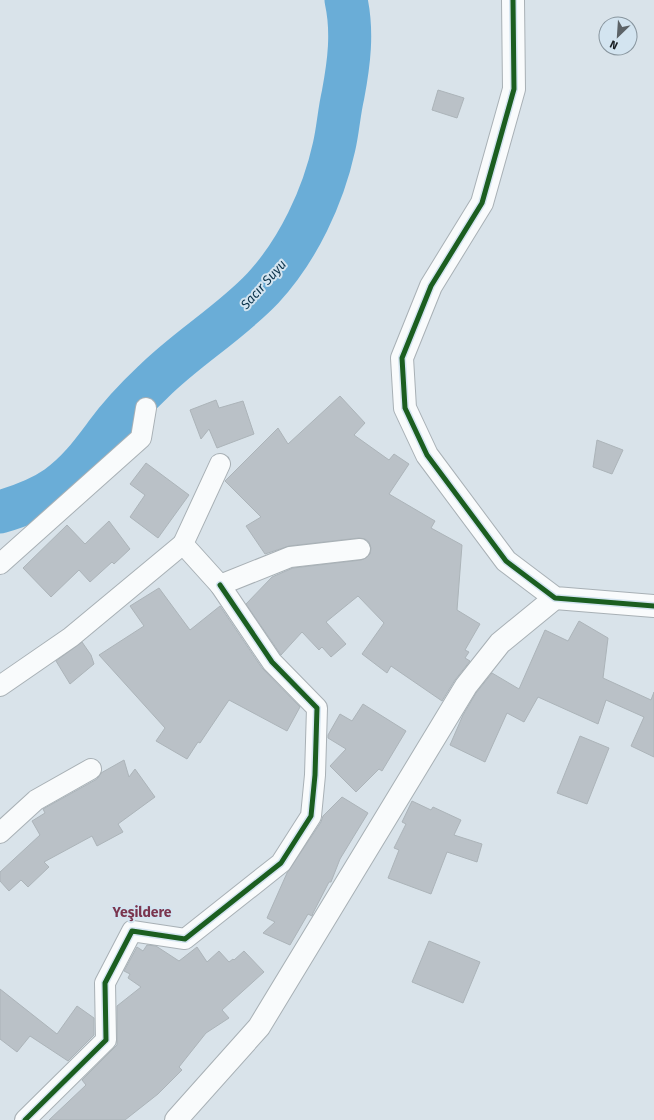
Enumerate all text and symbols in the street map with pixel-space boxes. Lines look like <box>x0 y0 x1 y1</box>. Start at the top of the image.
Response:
north arrow <box>598 16 638 56</box>
text: N <box>608 37 620 52</box>
water label: Sacır Suyu <box>237 257 289 313</box>
district label: Yeşildere <box>112 904 172 922</box>

